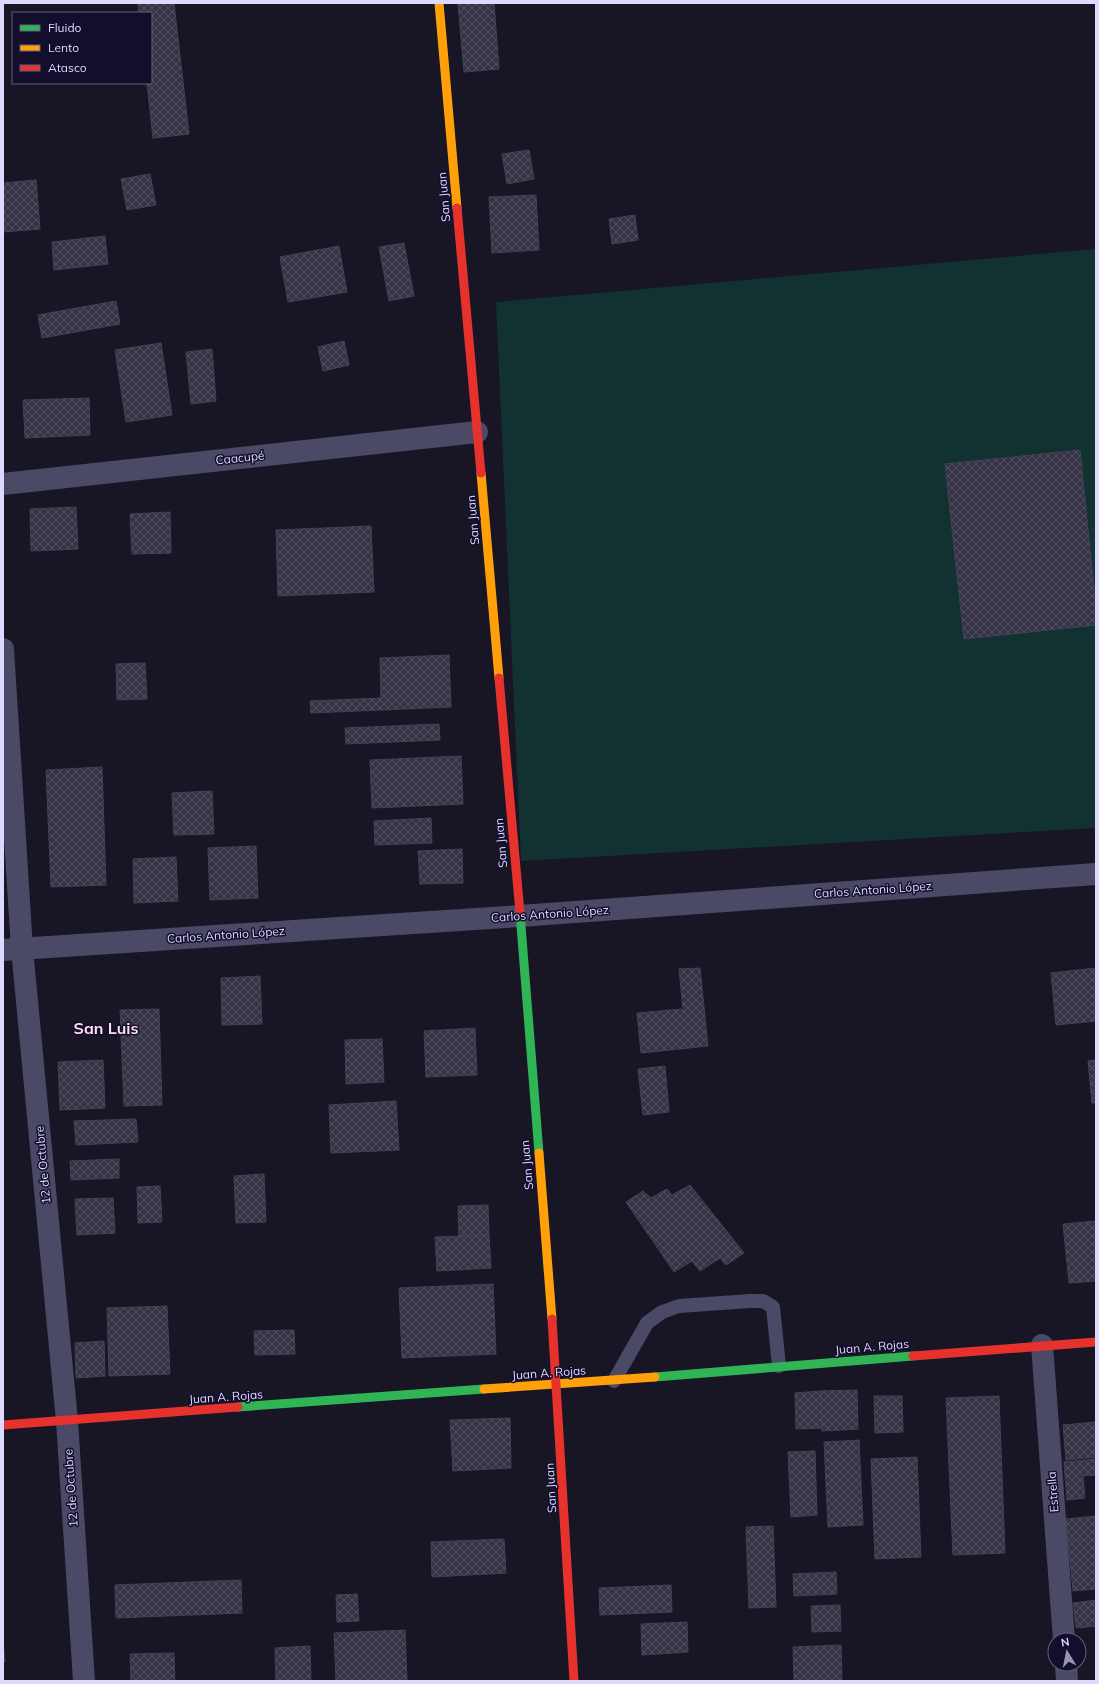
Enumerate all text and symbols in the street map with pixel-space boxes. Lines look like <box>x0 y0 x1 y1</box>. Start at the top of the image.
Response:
legend <box>12 12 152 84</box>
text: Fluido <box>48 20 82 35</box>
text: Lento <box>48 40 79 55</box>
text: Atasco <box>48 60 87 75</box>
street label: San Juan <box>434 172 453 223</box>
street label: Caacupé <box>215 447 265 468</box>
street label: San Juan <box>463 495 482 546</box>
street label: San Juan <box>491 818 510 869</box>
street label: Carlos Antonio López <box>813 878 933 901</box>
street label: Carlos Antonio López <box>490 902 610 925</box>
street label: Carlos Antonio López <box>166 923 286 946</box>
district label: San Luis <box>74 1018 138 1038</box>
street label: 12 de Octubre <box>32 1125 53 1205</box>
street label: San Juan <box>517 1140 536 1191</box>
street label: Juan A. Rojas <box>834 1336 910 1357</box>
street label: Juan A. Rojas <box>511 1362 587 1383</box>
street label: Juan A. Rojas <box>188 1386 264 1407</box>
street label: 12 de Octubre <box>60 1448 81 1528</box>
street label: San Juan <box>542 1463 559 1513</box>
street label: Estrella <box>1044 1471 1061 1513</box>
north arrow <box>1047 1632 1087 1672</box>
text: N <box>1060 1635 1071 1650</box>

